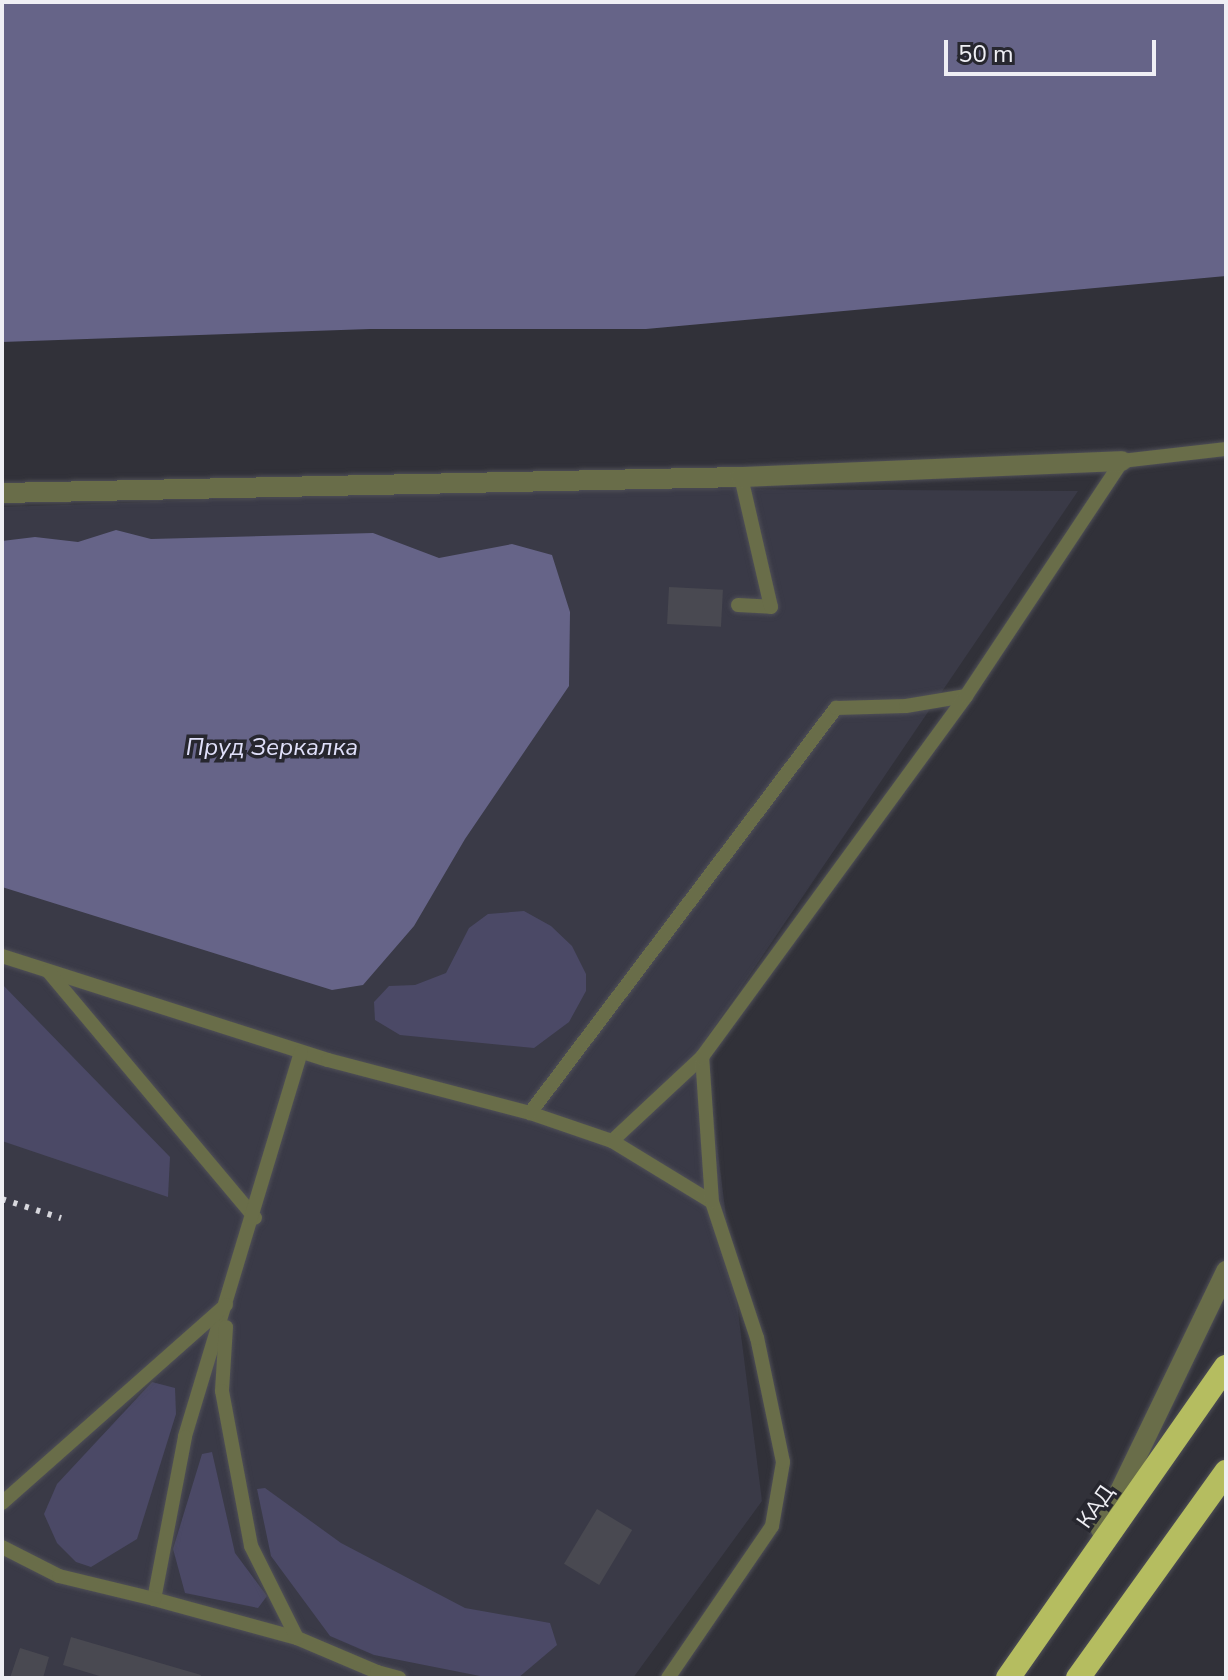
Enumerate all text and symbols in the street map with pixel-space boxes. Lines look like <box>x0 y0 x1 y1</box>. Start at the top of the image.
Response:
scale bar <box>948 24 1160 74</box>
text: 50 m <box>958 38 1014 70</box>
water label: Пруд Зеркалка <box>186 734 358 762</box>
street label: КАД <box>1072 1480 1120 1534</box>

